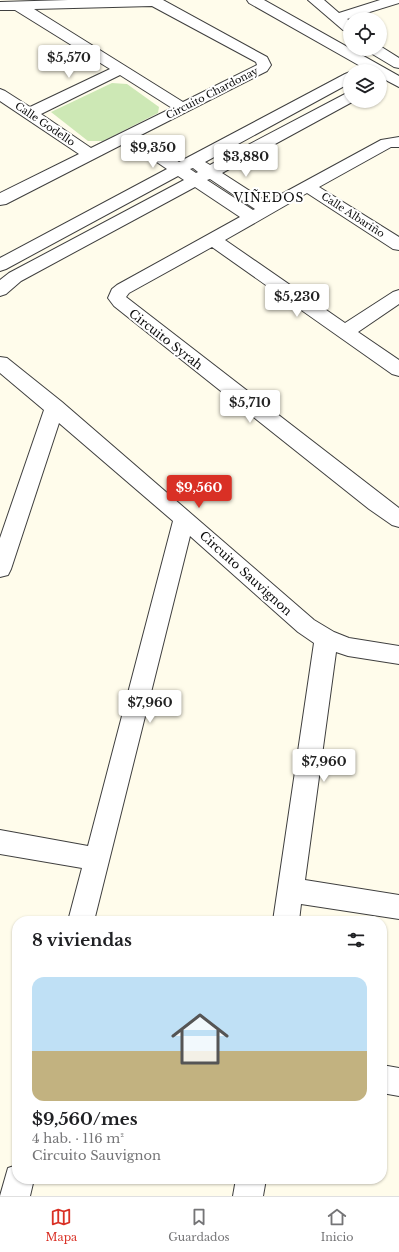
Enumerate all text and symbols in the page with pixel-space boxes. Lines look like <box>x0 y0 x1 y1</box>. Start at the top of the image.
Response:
map controls <box>343 12 387 108</box>
button: locate <box>343 12 387 56</box>
pin: $5,570 <box>36 45 102 79</box>
text: $5,570 <box>47 49 91 66</box>
street label: Circuito Chardonay <box>164 64 261 122</box>
button: layers <box>343 64 387 108</box>
street label: Calle Godello <box>13 99 78 149</box>
pin: $9,350 <box>120 135 186 169</box>
text: $9,350 <box>130 139 176 156</box>
pin: $3,880 <box>213 144 279 178</box>
text: $3,880 <box>223 148 269 165</box>
district label: VIÑEDOS <box>233 189 304 205</box>
street label: Calle Albariño <box>319 190 388 241</box>
pin: $5,230 <box>264 284 330 318</box>
text: $5,230 <box>274 288 320 305</box>
street label: Circuito Syrah <box>126 306 206 372</box>
pin: $5,710 <box>217 390 283 424</box>
text: $5,710 <box>229 394 271 411</box>
pin: $9,560 <box>166 475 232 509</box>
text: $9,560 <box>176 479 222 496</box>
street label: Circuito Sauvignon <box>197 528 295 618</box>
pin: $7,960 <box>117 690 183 724</box>
text: $7,960 <box>127 694 173 711</box>
pin: $7,960 <box>291 749 357 783</box>
text: $7,960 <box>301 753 347 770</box>
icon: filters <box>345 929 367 951</box>
text: 8 viviendas <box>32 930 132 951</box>
icon: home <box>164 1003 236 1075</box>
text: $9,560/mes <box>32 1109 138 1130</box>
text: 4 hab. · 116 m² <box>32 1130 124 1147</box>
text: Circuito Sauvignon <box>32 1147 161 1164</box>
tab: Mapa <box>46 1206 77 1244</box>
tab: Guardados <box>168 1206 230 1244</box>
tab: Inicio <box>321 1206 353 1244</box>

